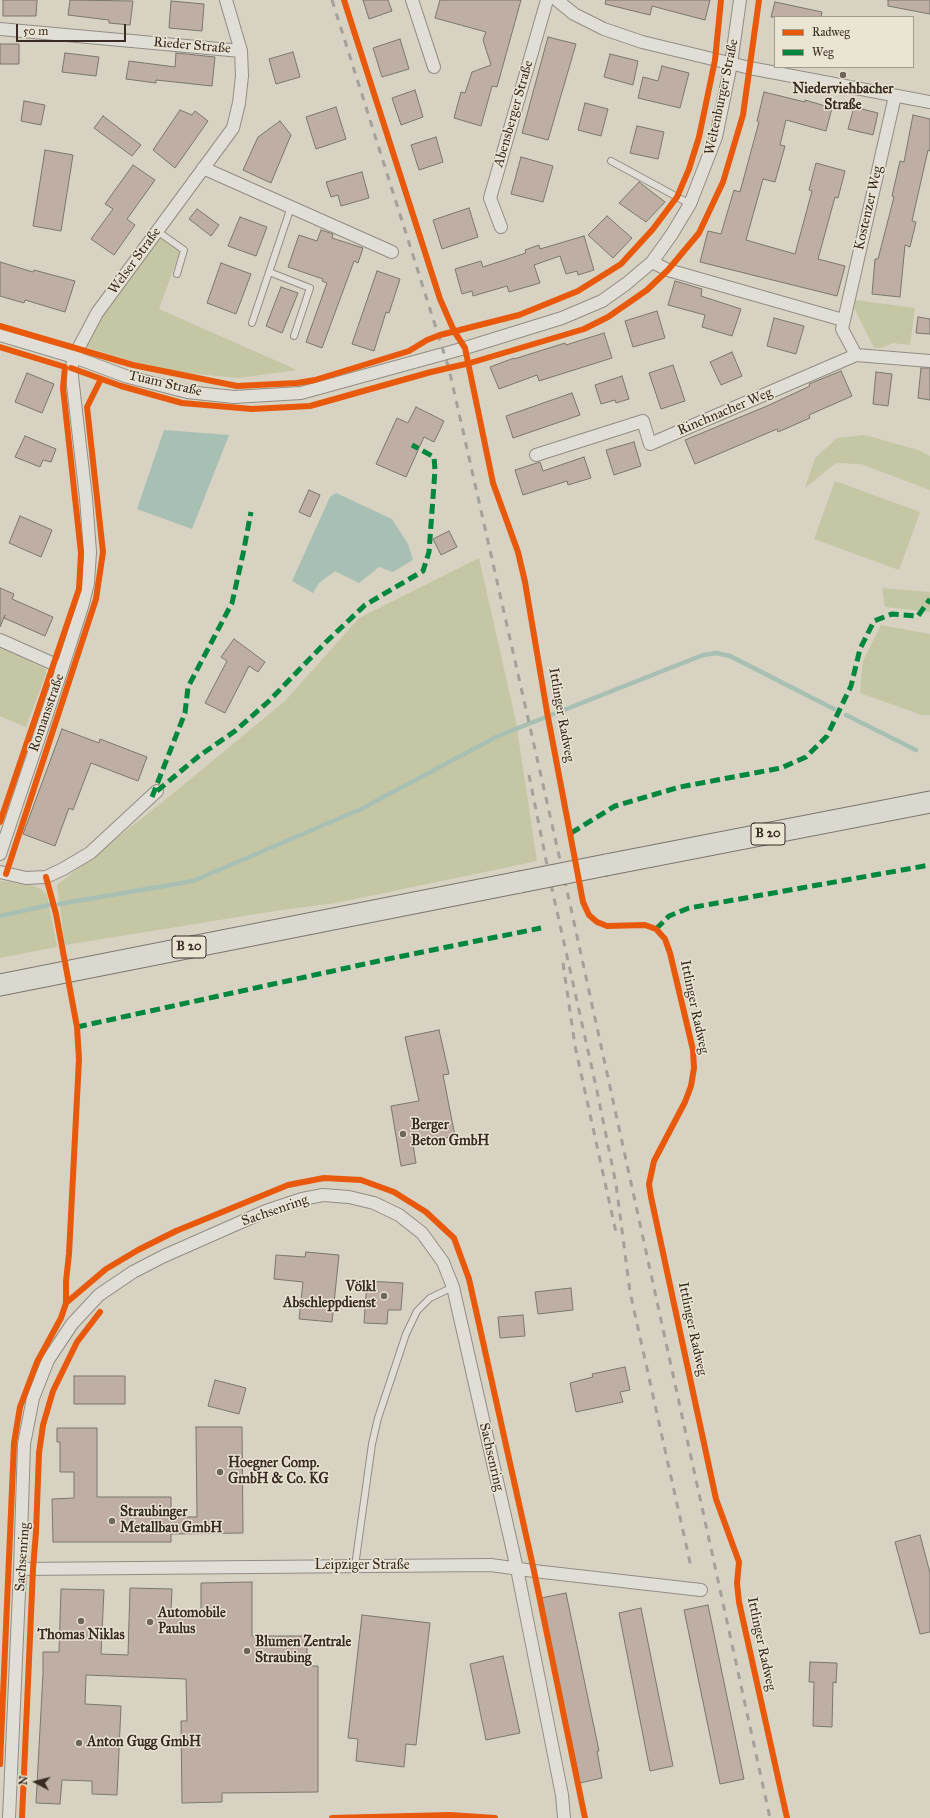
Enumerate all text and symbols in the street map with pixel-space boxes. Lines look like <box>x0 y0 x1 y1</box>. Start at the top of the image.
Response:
scale bar <box>18 16 128 42</box>
legend <box>774 16 914 68</box>
text: 50 m <box>23 24 48 38</box>
text: Radweg <box>812 25 850 39</box>
street label: Rieder Straße <box>152 34 232 58</box>
street label: Weltenburger Straße <box>702 38 742 156</box>
text: Weg <box>812 45 834 59</box>
street label: Abensberger Straße <box>491 59 537 169</box>
marker: Niederviehbacher Straße <box>838 70 848 80</box>
place label: Niederviehbacher Straße <box>792 82 894 114</box>
street label: Kostenzer Weg <box>851 164 887 252</box>
street label: Welser Straße <box>105 224 165 298</box>
street label: Tuam Straße <box>127 367 203 401</box>
street label: Rinchnacher Weg <box>675 384 775 440</box>
street label: Ittlinger Radweg <box>544 666 578 764</box>
street label: Romansstraße <box>26 672 68 754</box>
road number: B 20 <box>751 823 785 845</box>
road number: B 20 <box>172 936 206 958</box>
street label: Ittlinger Radweg <box>676 959 712 1055</box>
place label: Berger Beton GmbH <box>411 1118 489 1150</box>
marker: Berger Beton GmbH <box>398 1129 408 1139</box>
street label: Sachsenring <box>239 1192 311 1230</box>
place label: Völkl Abschleppdienst <box>283 1280 376 1312</box>
street label: Ittlinger Radweg <box>674 1281 710 1377</box>
marker: Völkl Abschleppdienst <box>379 1291 389 1301</box>
street label: Sachsenring <box>475 1421 507 1493</box>
place label: Hoegner Comp. GmbH & Co. KG <box>228 1456 329 1488</box>
marker: Hoegner Comp. GmbH & Co. KG <box>215 1467 225 1477</box>
place label: Straubinger Metallbau GmbH <box>120 1505 222 1538</box>
marker: Straubinger Metallbau GmbH <box>107 1516 117 1526</box>
street label: Sachsenring <box>12 1522 34 1592</box>
street label: Leipziger Straße <box>314 1558 410 1574</box>
street label: Ittlinger Radweg <box>743 1596 779 1692</box>
place label: Automobile Paulus <box>158 1606 226 1638</box>
marker: Thomas Niklas <box>76 1616 86 1626</box>
marker: Automobile Paulus <box>145 1617 155 1627</box>
place label: Thomas Niklas <box>37 1628 125 1644</box>
place label: Blumen Zentrale Straubing <box>255 1635 351 1668</box>
marker: Blumen Zentrale Straubing <box>242 1646 252 1656</box>
place label: Anton Gugg GmbH <box>87 1735 201 1751</box>
marker: Anton Gugg GmbH <box>74 1738 84 1748</box>
north arrow <box>16 1762 56 1802</box>
text: N <box>17 1775 31 1786</box>

